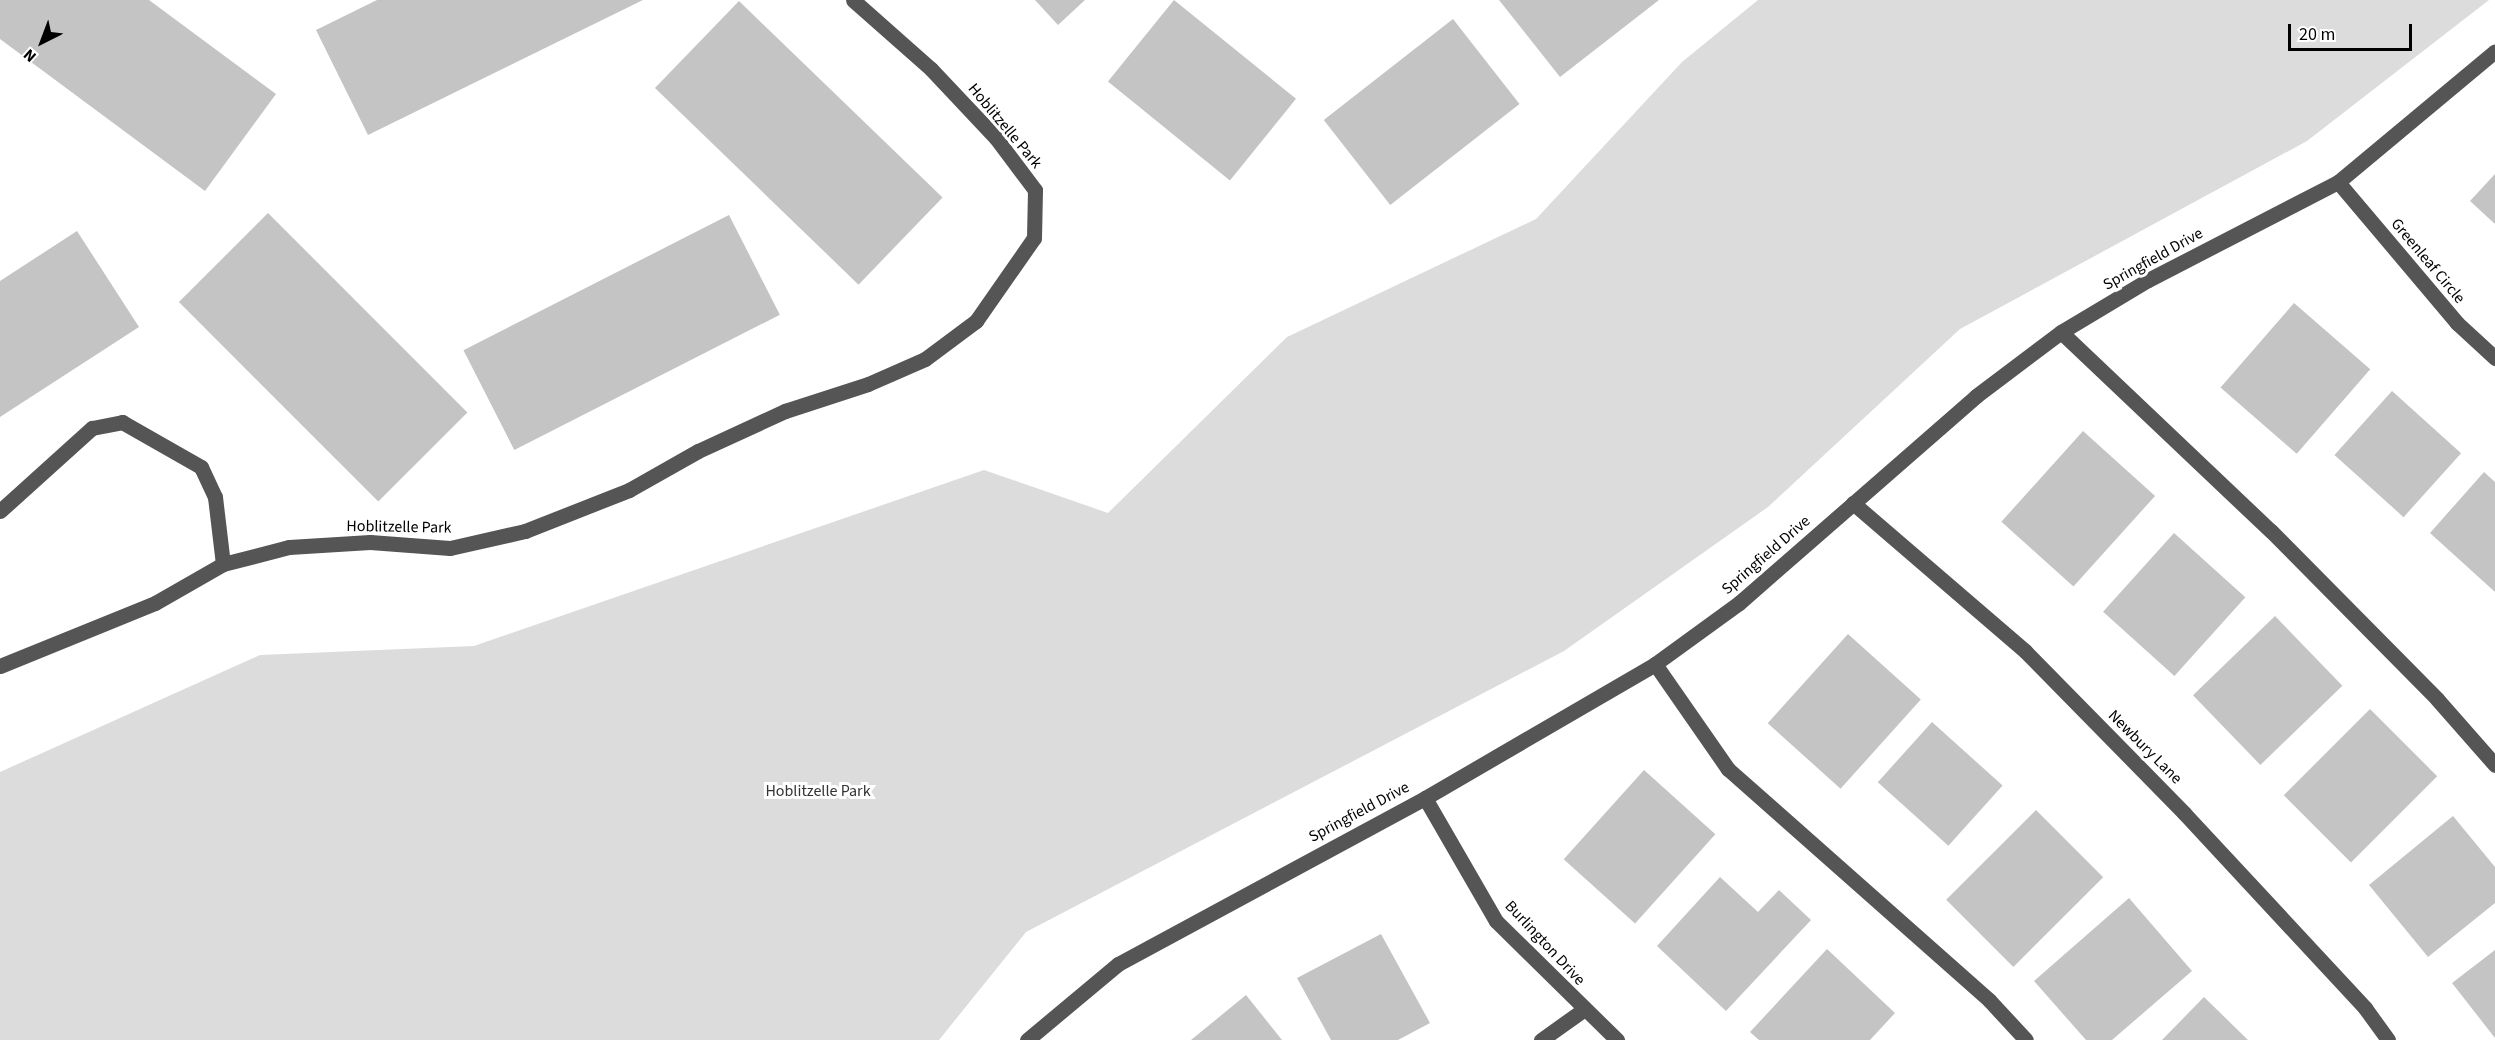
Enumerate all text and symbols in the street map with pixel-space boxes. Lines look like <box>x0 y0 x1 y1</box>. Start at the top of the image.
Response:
north arrow <box>12 12 72 72</box>
scale bar <box>2291 12 2416 50</box>
text: 20 m <box>2299 22 2335 47</box>
text: N <box>19 44 41 67</box>
street label: Hoblitzelle Park <box>964 80 1046 172</box>
street label: Greenleaf Circle <box>2387 214 2469 308</box>
street label: Springfield Drive <box>2100 224 2206 294</box>
street label: Springfield Drive <box>1718 511 1814 599</box>
street label: Hoblitzelle Park <box>346 516 452 538</box>
street label: Newbury Lane <box>2104 706 2186 788</box>
street label: Springfield Drive <box>1305 777 1413 847</box>
park label: Hoblitzelle Park <box>765 781 871 801</box>
street label: Burlington Drive <box>1501 897 1589 989</box>

